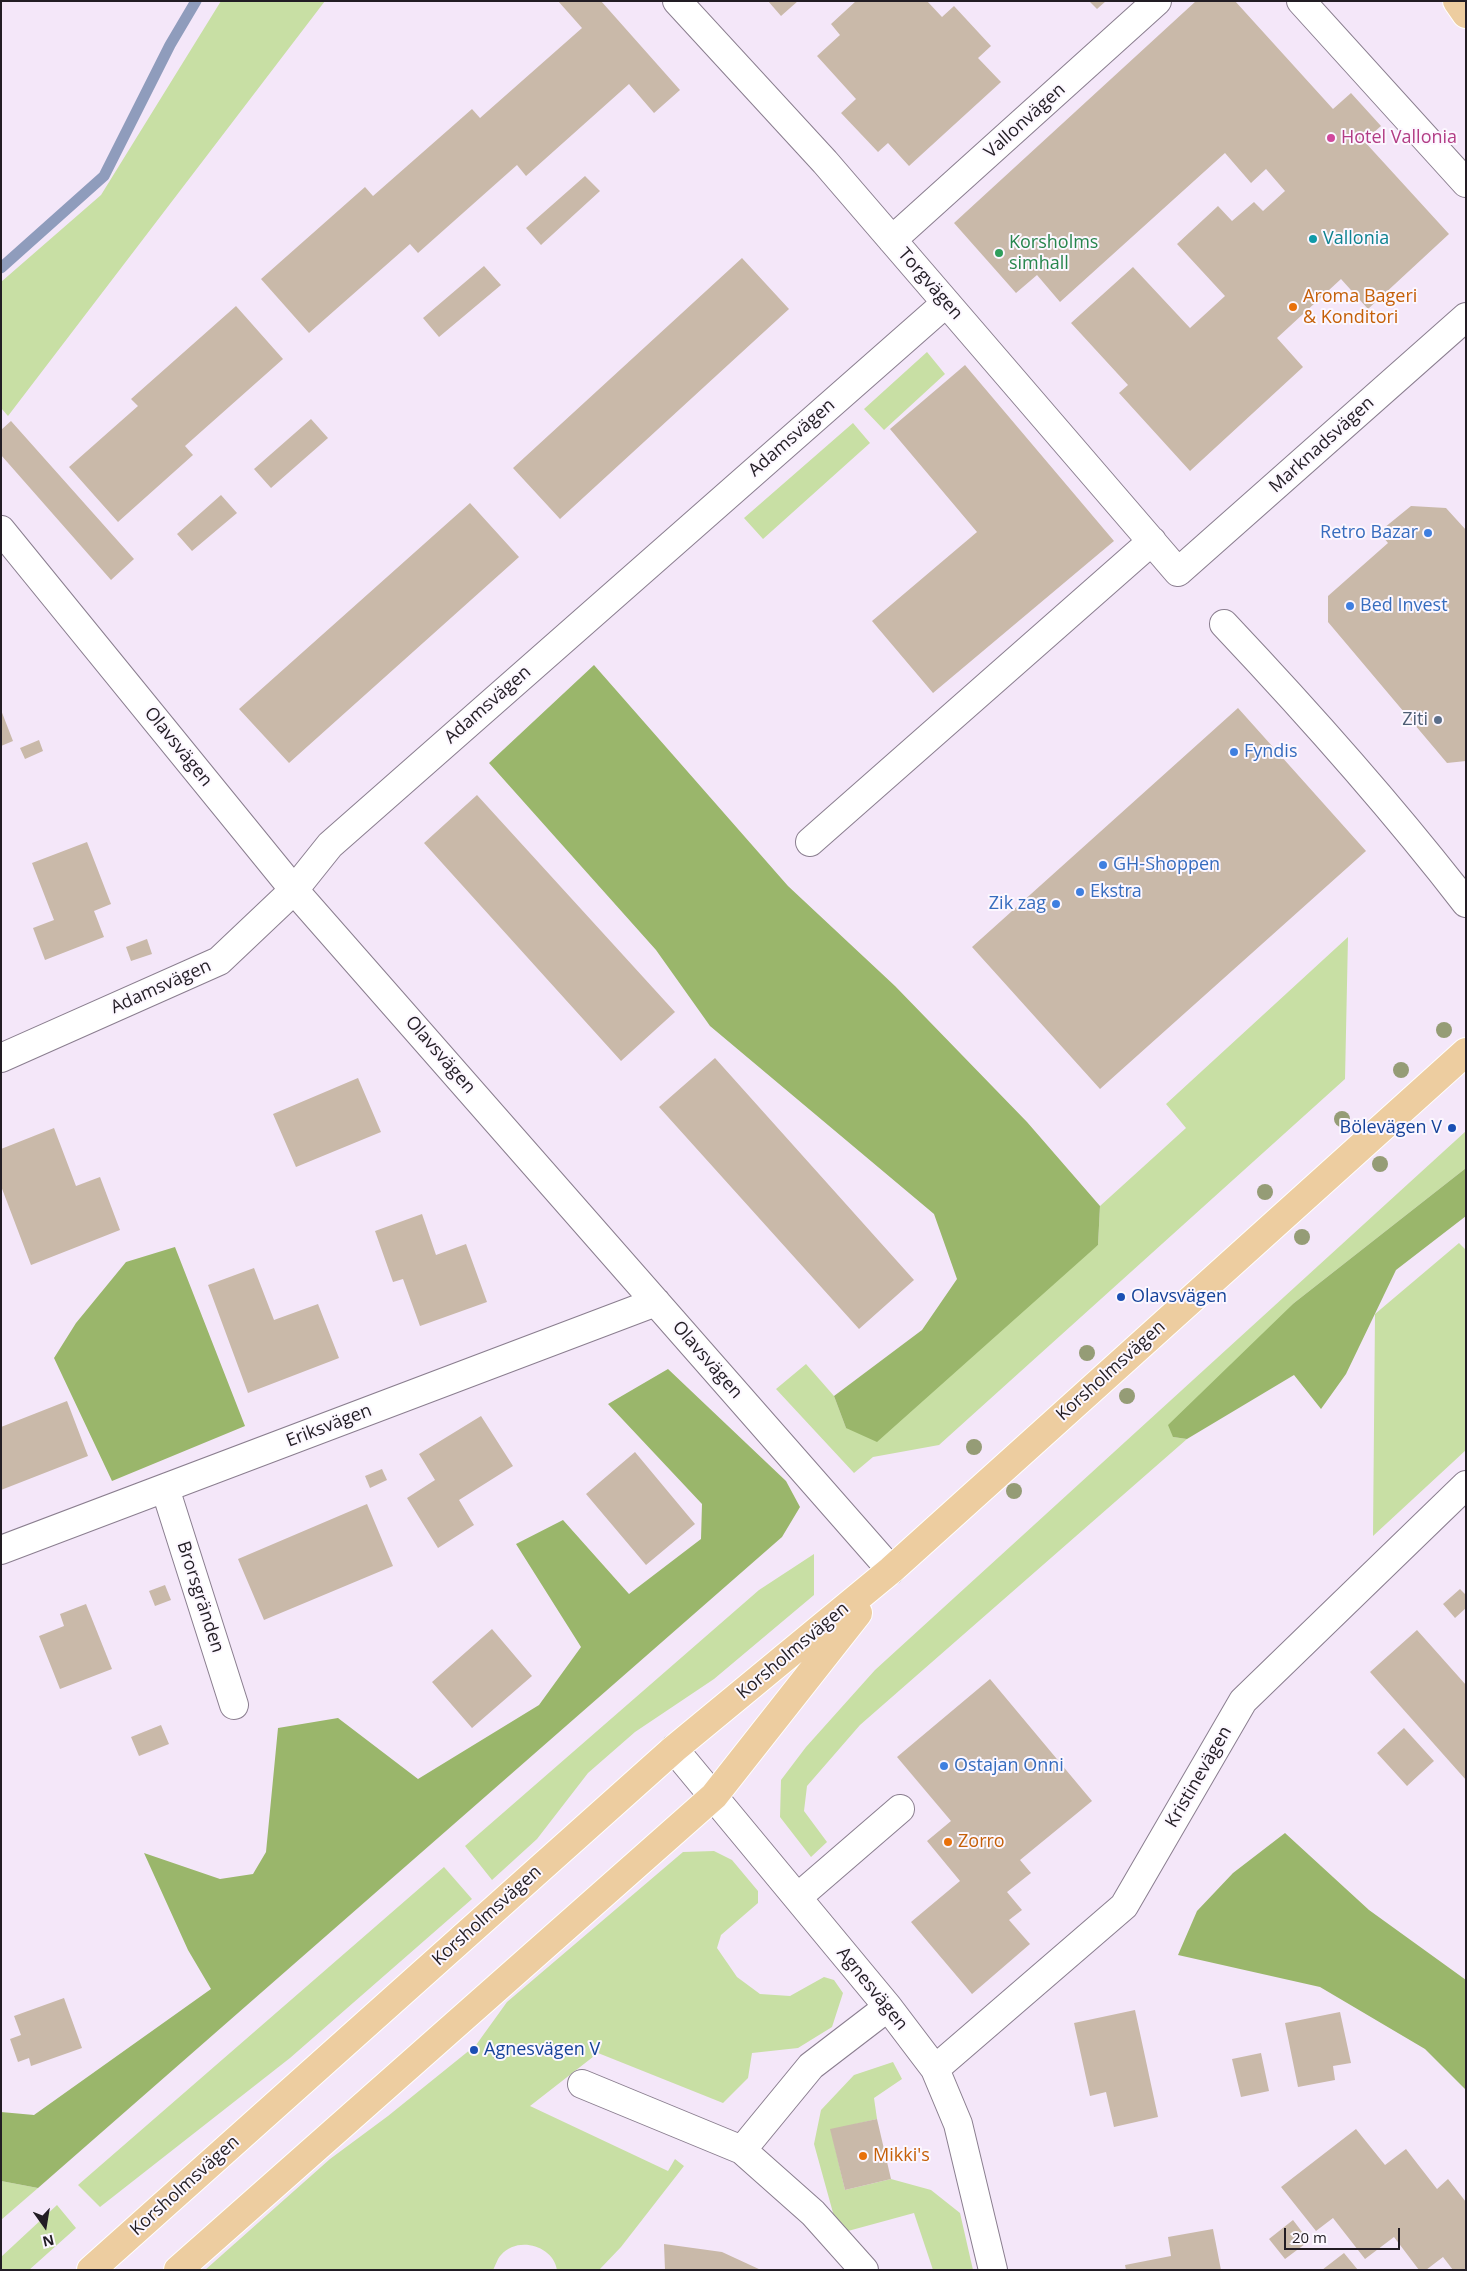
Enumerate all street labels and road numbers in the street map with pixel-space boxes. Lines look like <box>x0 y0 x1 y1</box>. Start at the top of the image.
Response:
street label: Vallonvägen <box>980 79 1070 163</box>
street label: Torgvägen <box>893 244 967 324</box>
street label: Marknadsvägen <box>1265 392 1379 498</box>
street label: Adamsvägen <box>744 395 840 481</box>
street label: Adamsvägen <box>440 662 536 748</box>
street label: Olavsvägen <box>139 703 217 791</box>
street label: Adamsvägen <box>107 955 215 1019</box>
street label: Olavsvägen <box>400 1012 480 1098</box>
street label: Korsholmsvägen <box>1052 1316 1170 1426</box>
street label: Olavsvägen <box>667 1317 747 1403</box>
street label: Eriksvägen <box>283 1400 375 1452</box>
street label: Brorsgränden <box>172 1538 228 1656</box>
street label: Korsholmsvägen <box>733 1598 853 1704</box>
street label: Kristinevägen <box>1161 1722 1237 1832</box>
street label: Korsholmsvägen <box>428 1861 546 1971</box>
street label: Agnesvägen <box>832 1943 912 2035</box>
street label: Korsholmsvägen <box>126 2131 244 2241</box>

